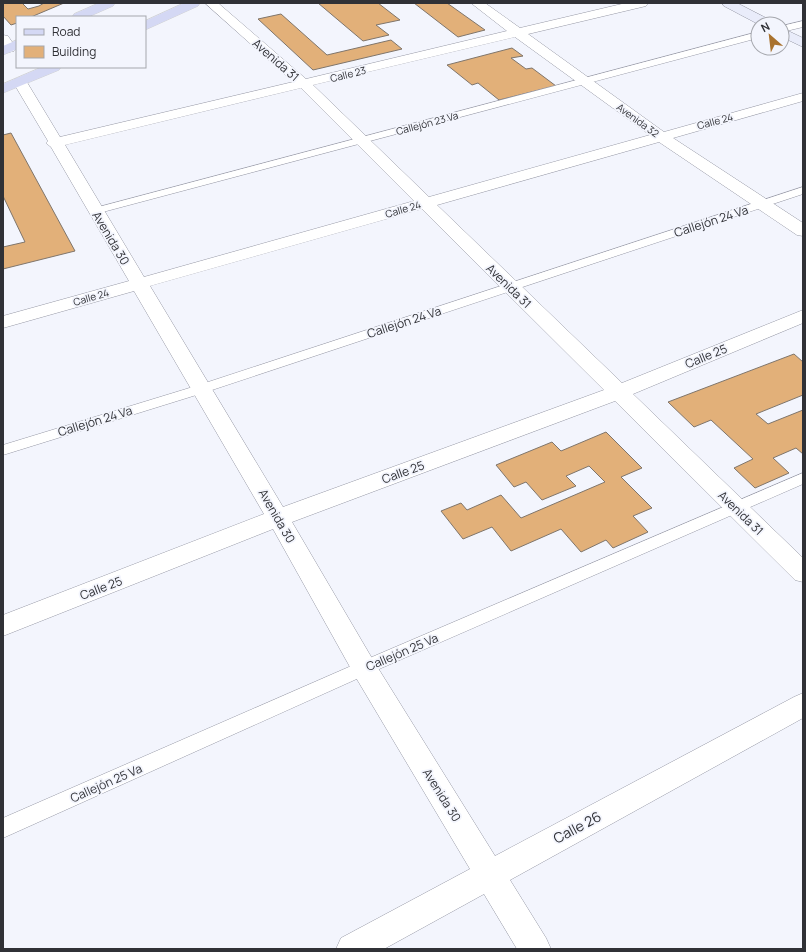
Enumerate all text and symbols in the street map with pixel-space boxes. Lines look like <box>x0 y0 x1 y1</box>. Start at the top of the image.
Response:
legend <box>16 16 146 68</box>
north arrow <box>750 16 790 56</box>
text: N <box>758 18 772 35</box>
text: Road <box>52 23 80 40</box>
street label: Avenida 31 <box>249 35 303 85</box>
text: Building <box>52 43 96 60</box>
street label: Calle 23 <box>329 63 367 85</box>
street label: Avenida 32 <box>614 100 662 140</box>
street label: Callejón 23 Va <box>394 108 460 138</box>
street label: Calle 24 <box>695 109 735 133</box>
street label: Calle 24 <box>383 197 423 221</box>
street label: Callejón 24 Va <box>672 201 750 241</box>
street label: Avenida 30 <box>88 208 134 268</box>
street label: Avenida 31 <box>483 260 535 312</box>
street label: Calle 24 <box>71 285 111 309</box>
street label: Callejón 24 Va <box>365 302 443 342</box>
street label: Calle 25 <box>682 340 730 372</box>
street label: Callejón 24 Va <box>56 402 134 440</box>
street label: Calle 25 <box>379 456 427 488</box>
street label: Avenida 30 <box>255 486 299 546</box>
street label: Avenida 31 <box>715 487 767 539</box>
street label: Calle 25 <box>77 572 125 604</box>
street label: Callejón 25 Va <box>363 629 441 675</box>
street label: Callejón 25 Va <box>67 760 145 806</box>
street label: Avenida 30 <box>419 765 465 825</box>
street label: Calle 26 <box>550 806 604 848</box>

